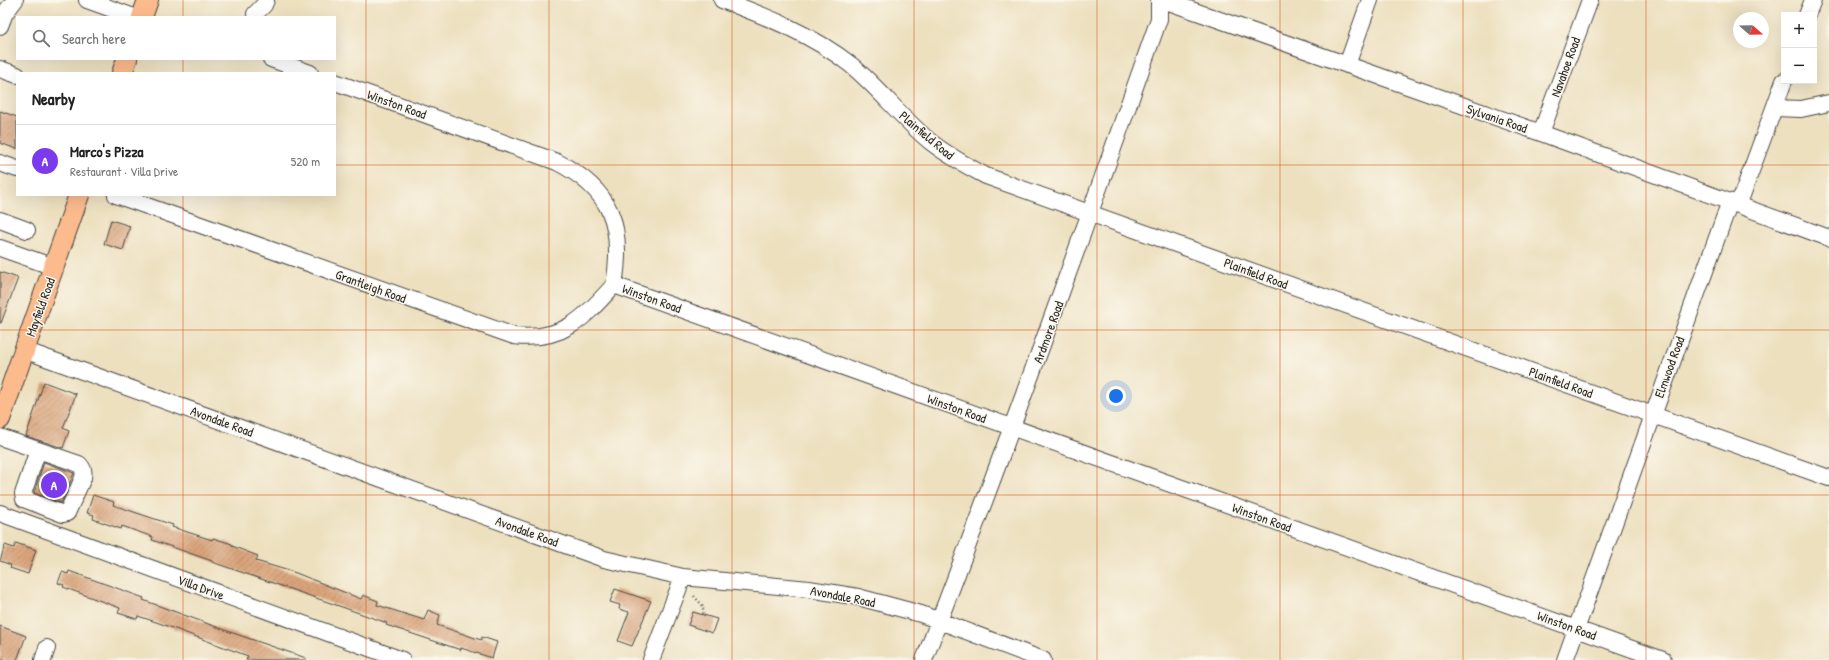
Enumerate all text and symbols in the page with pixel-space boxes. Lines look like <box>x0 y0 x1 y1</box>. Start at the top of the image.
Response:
north arrow <box>1733 12 1769 48</box>
map controls <box>1781 12 1817 84</box>
button: + <box>1781 12 1817 48</box>
search box <box>16 16 336 60</box>
icon: search <box>30 27 52 49</box>
text: Search here <box>62 28 126 49</box>
street label: Navahoe Road <box>1546 35 1584 99</box>
button: − <box>1781 48 1817 84</box>
street label: Winston Road <box>365 85 429 123</box>
text: Nearby <box>32 87 75 110</box>
street label: Sylvania Road <box>1464 99 1530 137</box>
street label: Plainfield Road <box>896 107 958 163</box>
text: Marco's Pizza <box>70 141 143 162</box>
text: A <box>42 152 48 170</box>
text: 520 m <box>291 152 320 170</box>
text: Restaurant · Villa Drive <box>70 162 178 180</box>
street label: Plainfield Road <box>1222 253 1290 293</box>
street label: Grantleigh Road <box>333 265 409 307</box>
street label: Mayfield Road <box>21 275 59 339</box>
street label: Winston Road <box>620 279 684 317</box>
street label: Ardmore Road <box>1028 298 1068 366</box>
street label: Elmwood Road <box>1650 334 1688 400</box>
street label: Plainfield Road <box>1527 362 1595 402</box>
your location <box>1106 386 1126 406</box>
street label: Winston Road <box>925 389 989 427</box>
street label: Avondale Road <box>188 401 256 441</box>
pin: A <box>41 470 67 500</box>
street label: Winston Road <box>1230 498 1294 536</box>
street label: Avondale Road <box>493 511 561 551</box>
street label: Villa Drive <box>175 570 227 604</box>
street label: Avondale Road <box>809 581 877 611</box>
street label: Winston Road <box>1535 606 1599 644</box>

